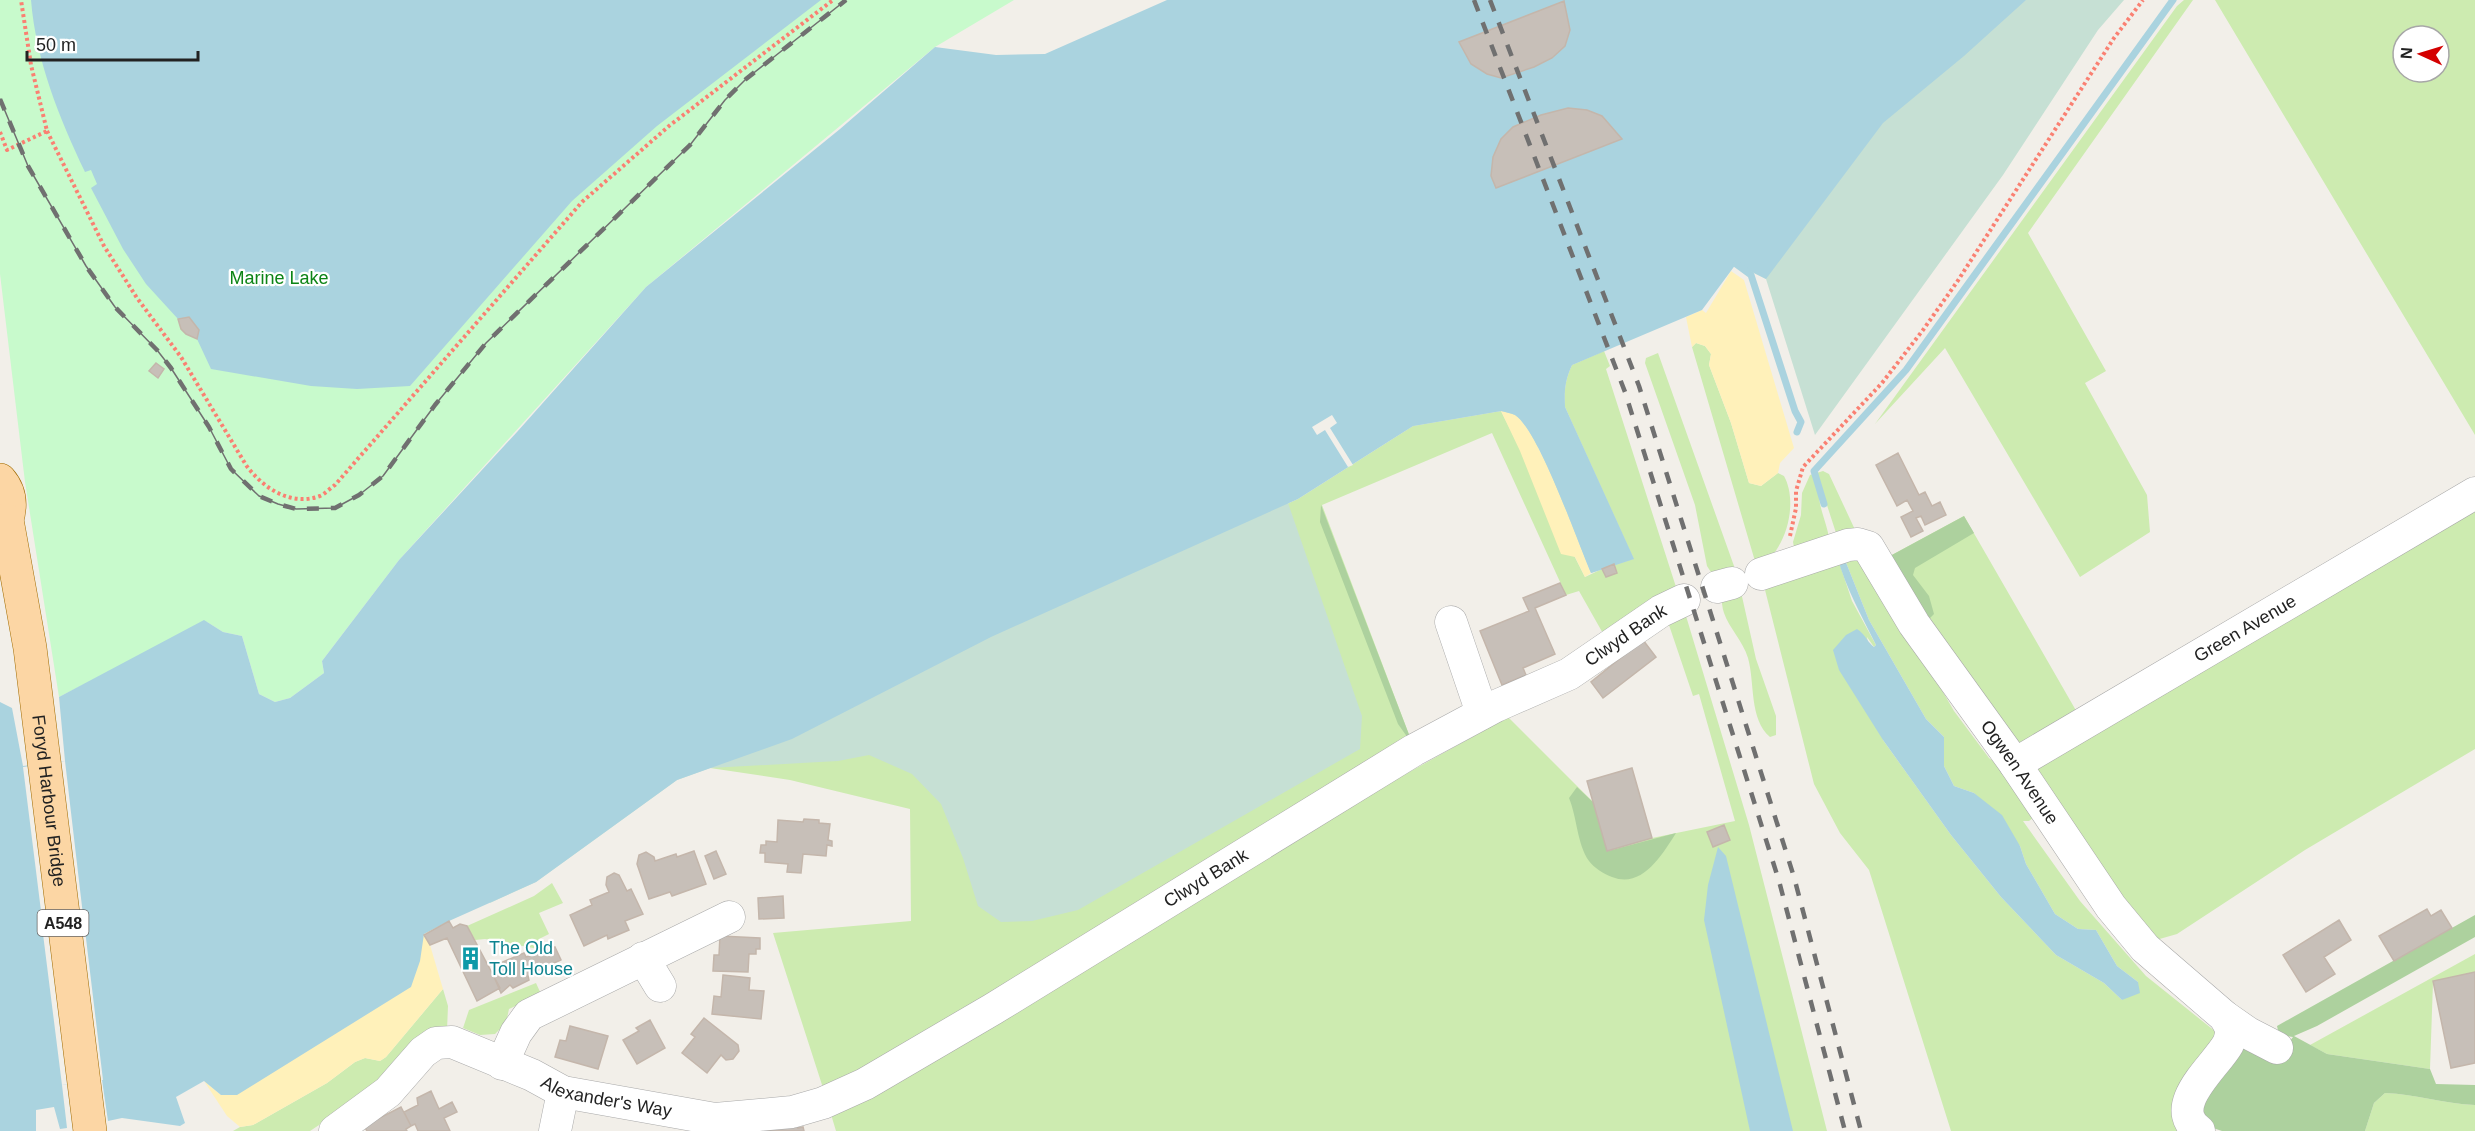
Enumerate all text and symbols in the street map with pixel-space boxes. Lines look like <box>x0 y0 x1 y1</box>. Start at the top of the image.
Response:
scale bar <box>27 24 198 62</box>
north arrow <box>2391 24 2451 84</box>
text: 50 m <box>36 35 76 55</box>
text: N <box>2398 47 2415 59</box>
park label: Marine Lake <box>229 268 329 288</box>
street label: Green Avenue <box>2191 591 2300 666</box>
street label: Clwyd Bank <box>1581 599 1671 670</box>
street label: Foryd Harbour Bridge <box>28 714 70 888</box>
street label: Ogwen Avenue <box>1977 716 2063 828</box>
street label: Clwyd Bank <box>1160 844 1252 911</box>
road number: A548 <box>38 910 88 936</box>
place label: The Old Toll House <box>489 938 573 979</box>
building icon: The Old Toll House <box>458 945 484 971</box>
street label: Alexander's Way <box>537 1072 673 1121</box>

